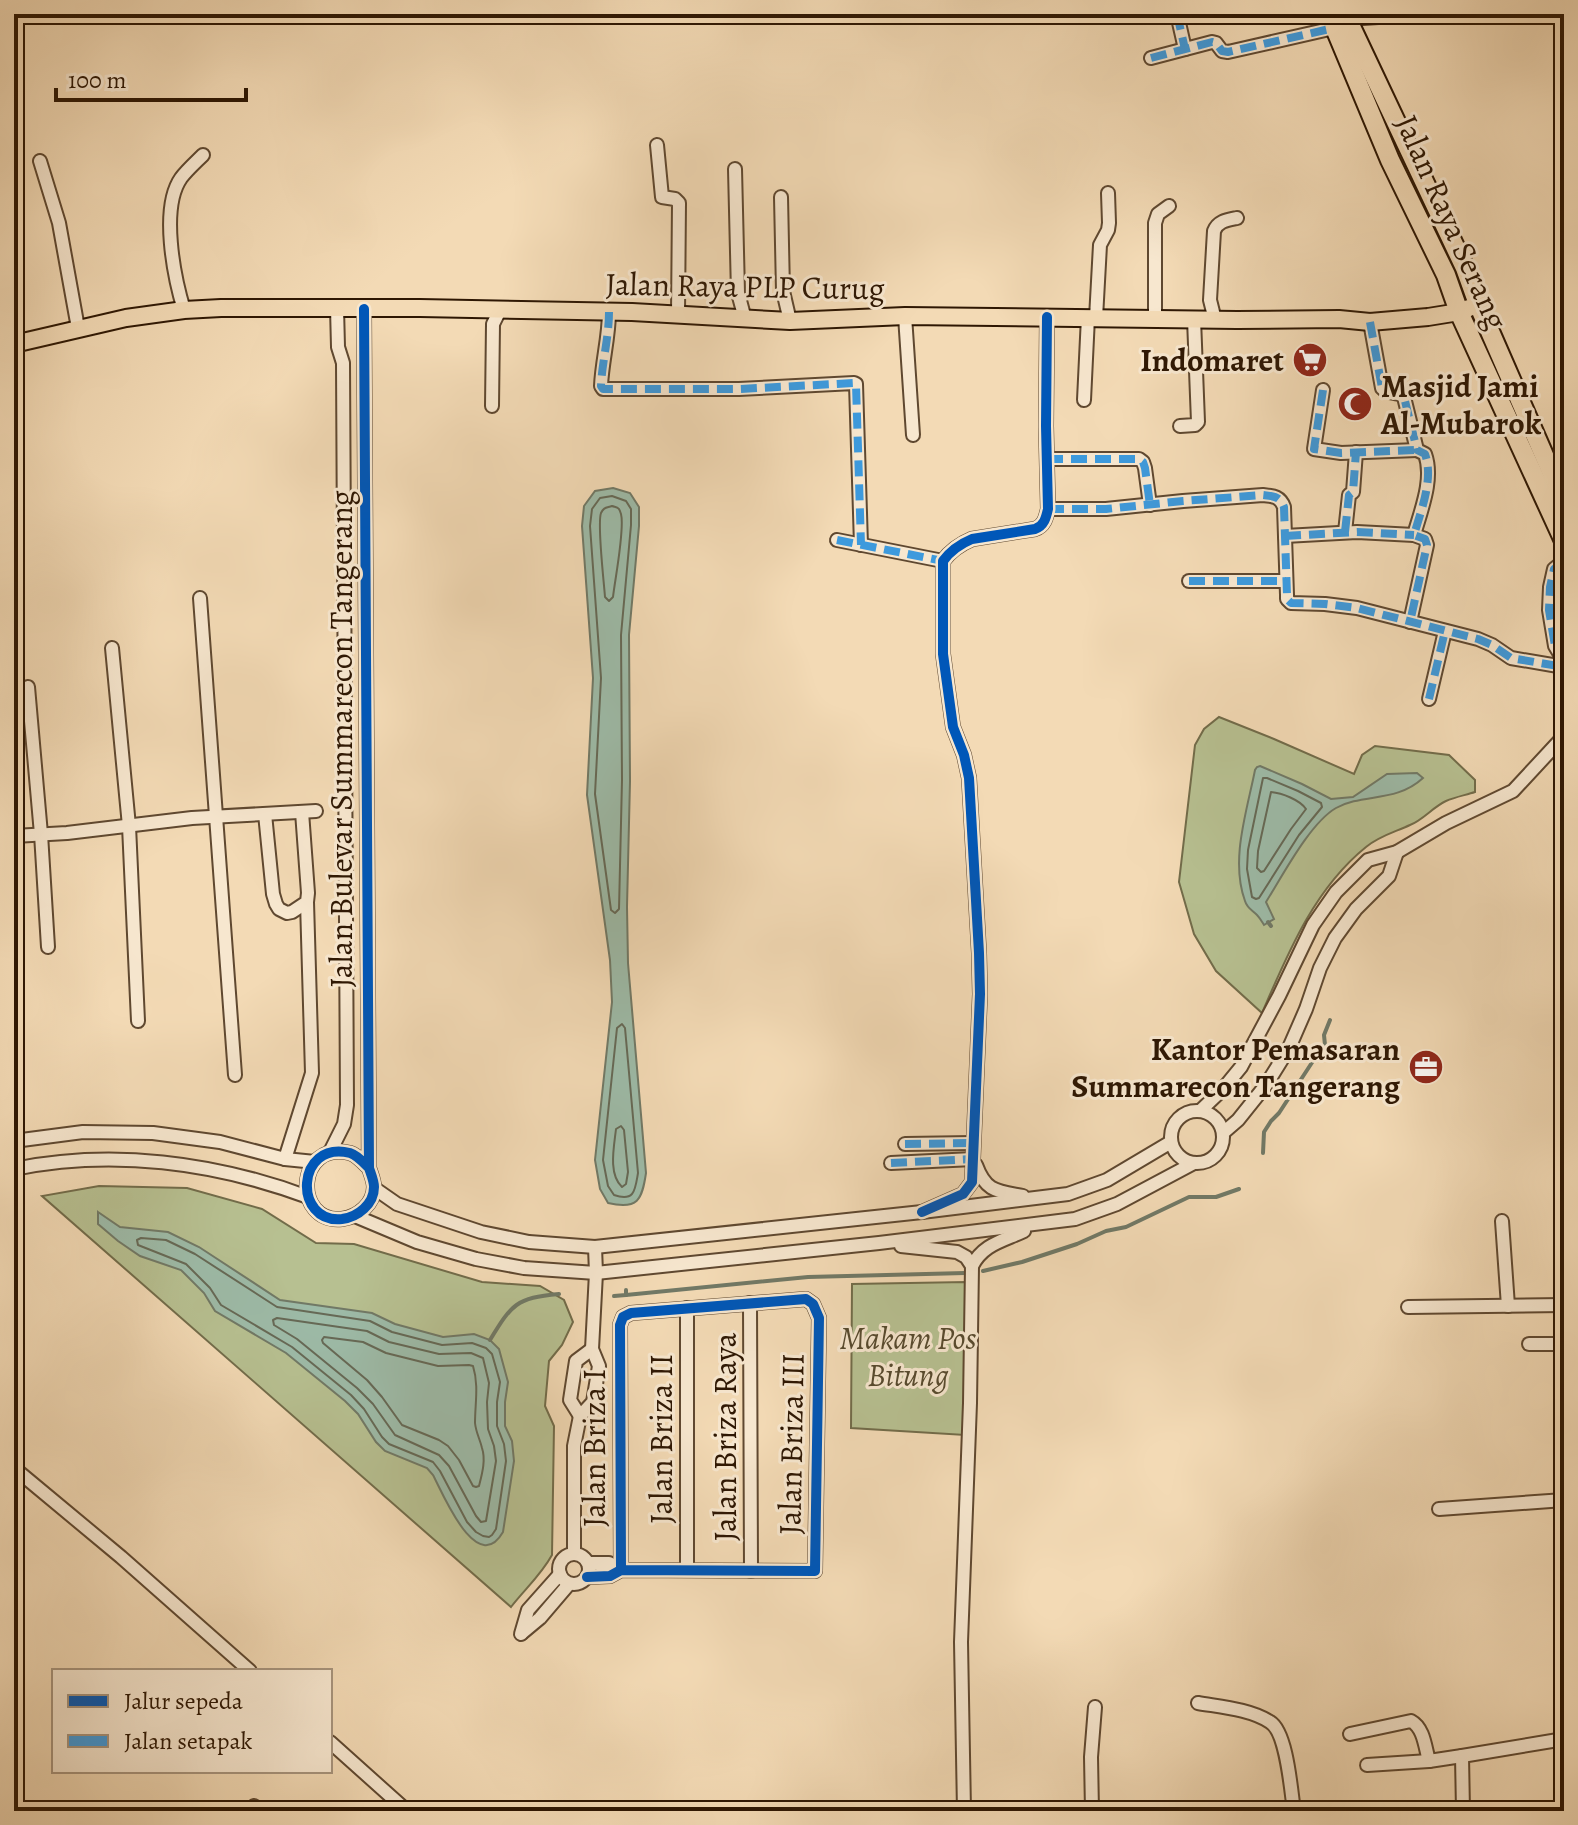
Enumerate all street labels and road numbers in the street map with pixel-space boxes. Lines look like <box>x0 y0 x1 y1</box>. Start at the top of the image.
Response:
street label: Jalan Raya Serang <box>1385 108 1519 336</box>
street label: Jalan Raya PLP Curug <box>605 262 885 310</box>
street label: Jalan Bulevar Summarecon Tangerang <box>319 490 363 988</box>
street label: Jalan Briza Raya <box>703 1332 747 1541</box>
street label: Jalan Briza III <box>767 1353 815 1535</box>
street label: Jalan Briza II <box>639 1354 683 1524</box>
street label: Jalan Briza I <box>572 1369 616 1527</box>

